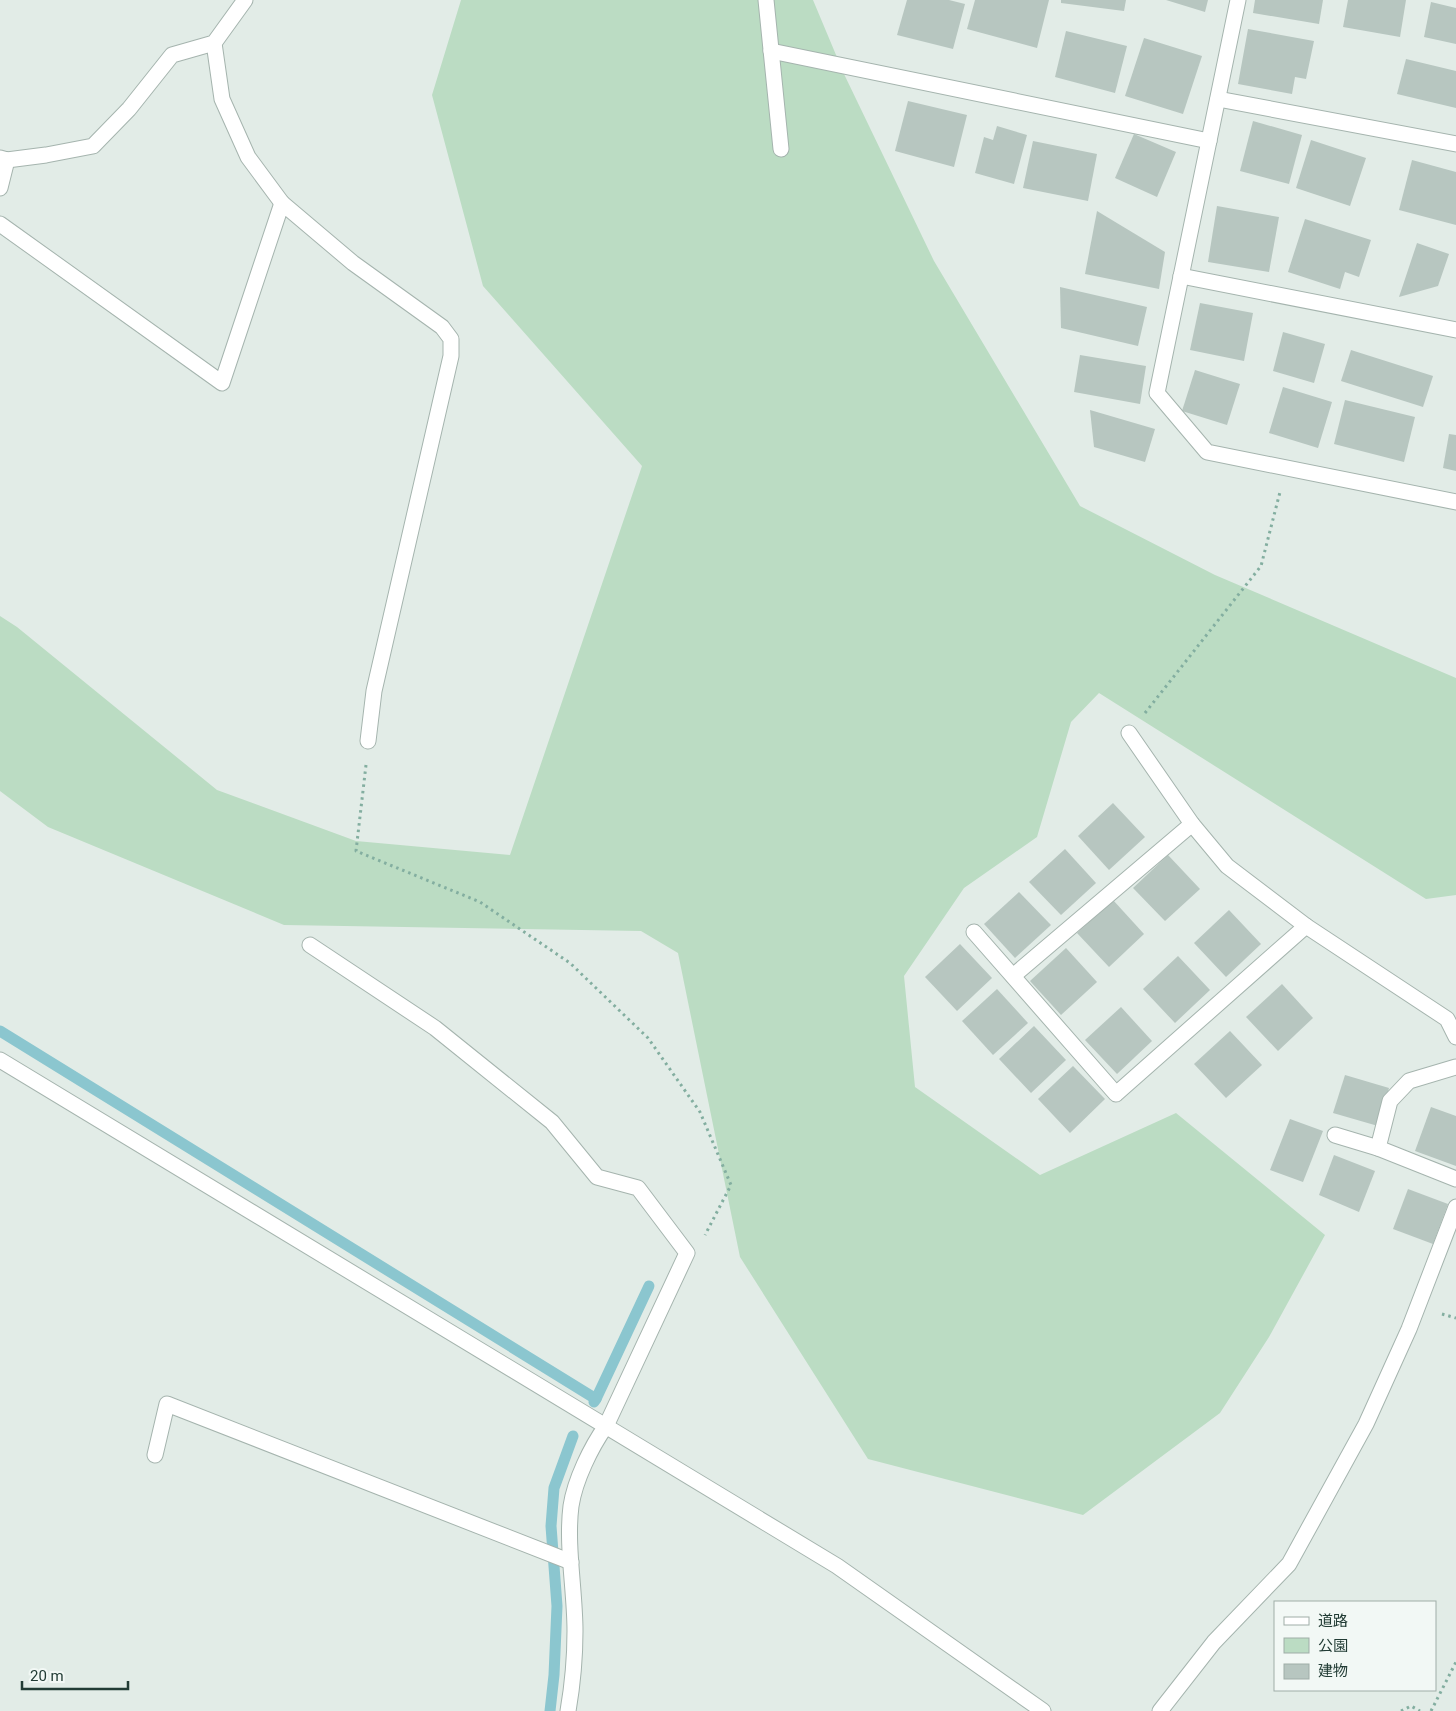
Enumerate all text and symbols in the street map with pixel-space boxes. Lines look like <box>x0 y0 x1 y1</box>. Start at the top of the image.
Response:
legend <box>1274 1601 1436 1691</box>
text: 道路 <box>1318 1612 1348 1630</box>
text: 公園 <box>1318 1637 1348 1655</box>
scale bar <box>22 1658 129 1690</box>
text: 建物 <box>1318 1662 1348 1680</box>
text: 20 m <box>30 1667 64 1685</box>

